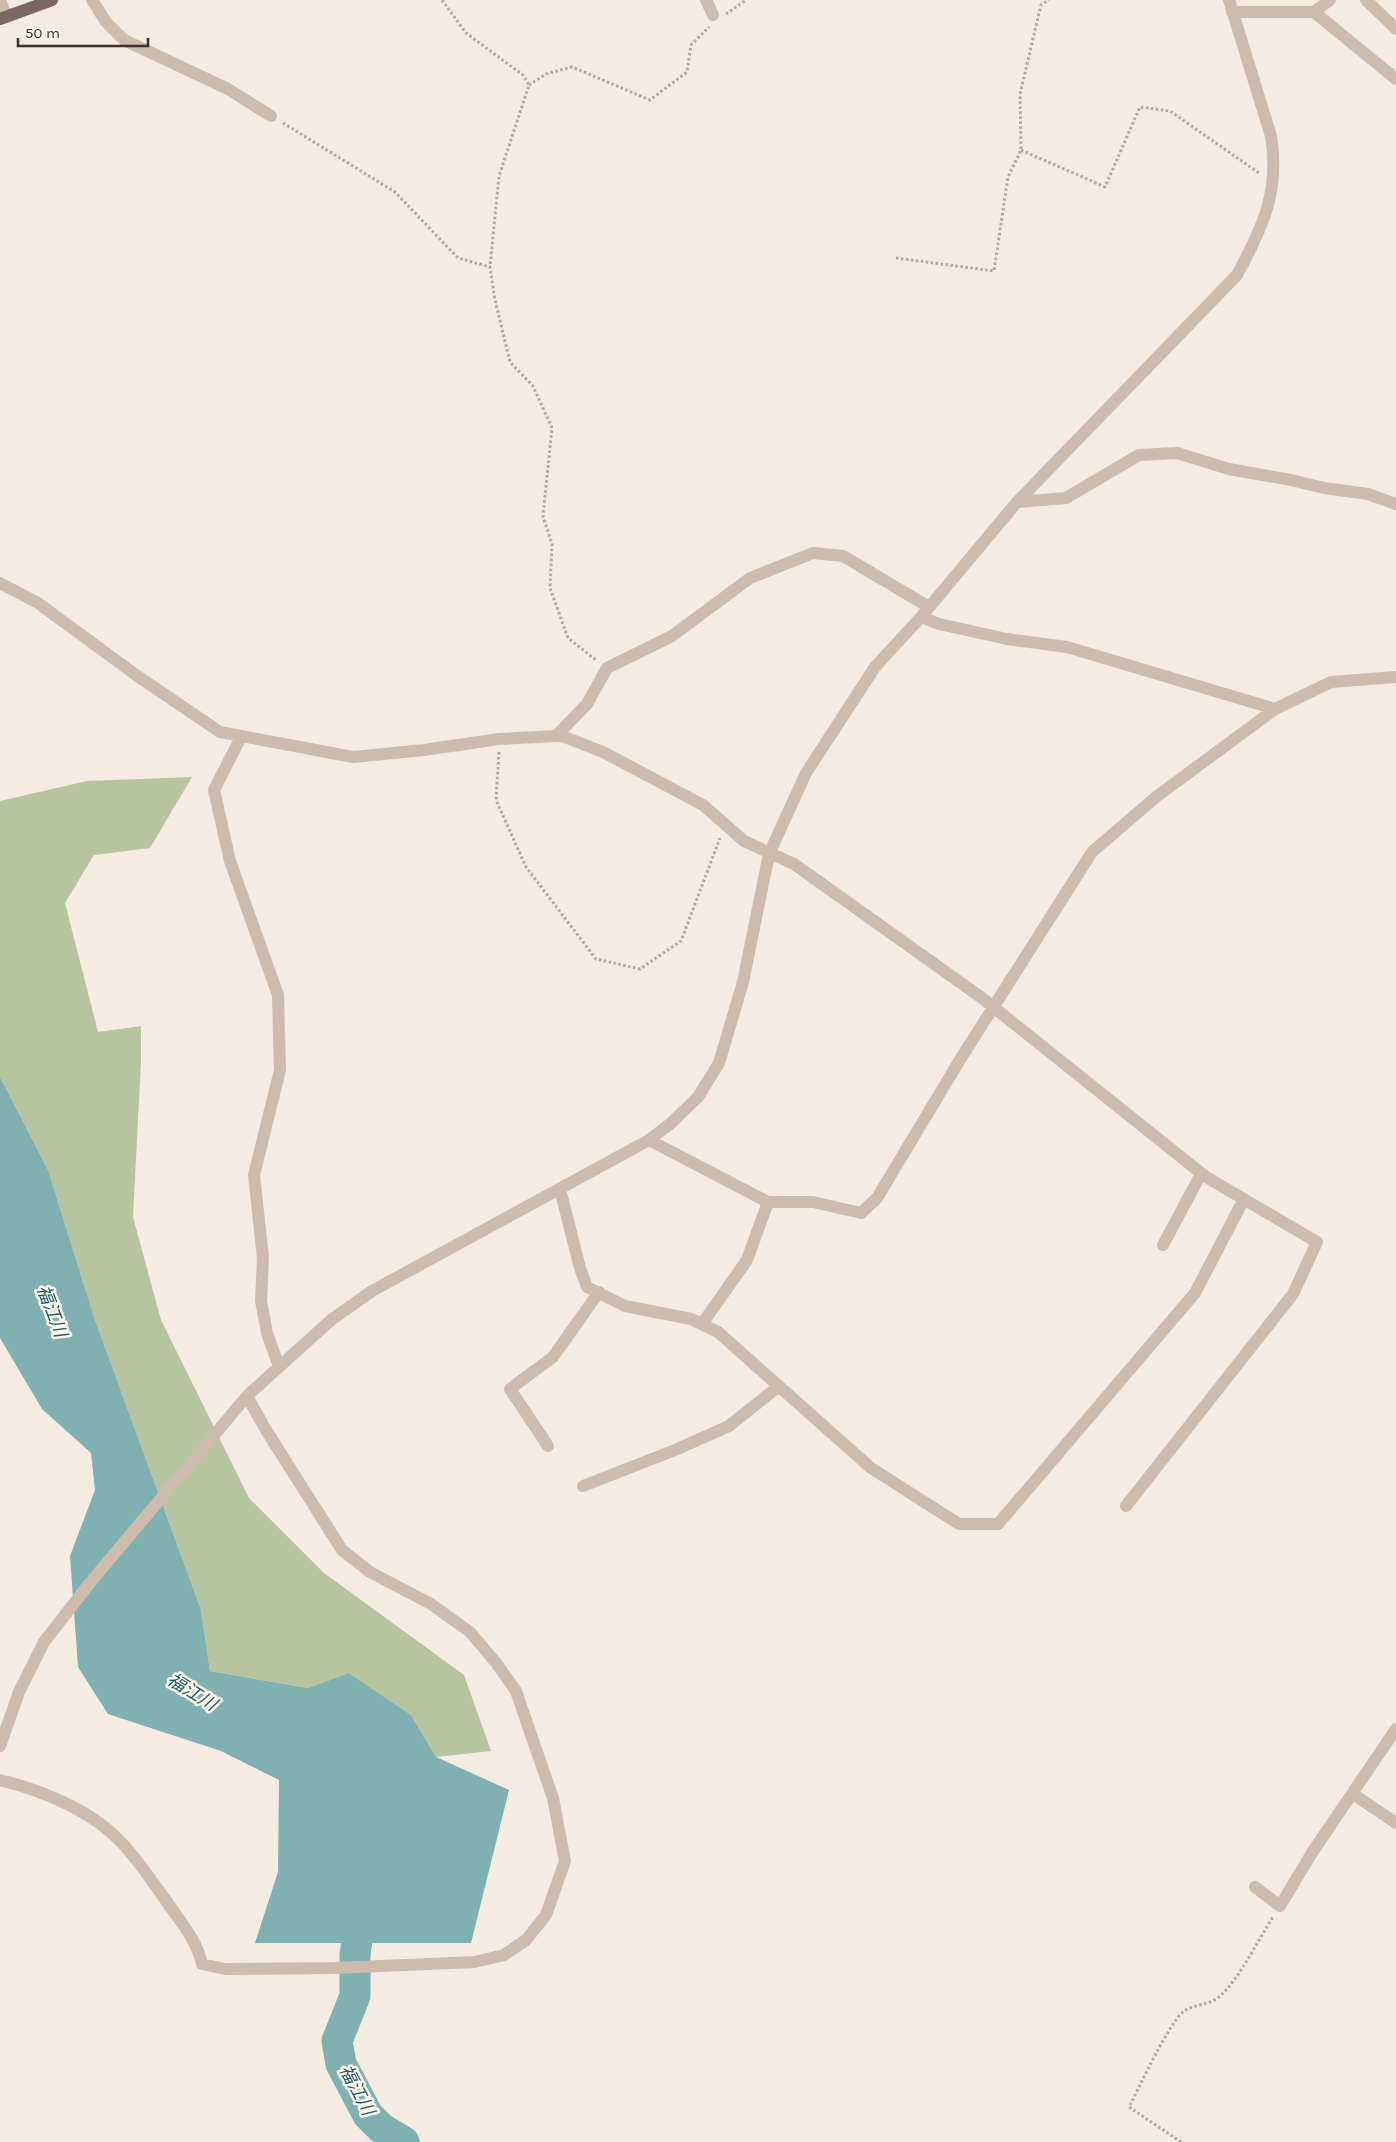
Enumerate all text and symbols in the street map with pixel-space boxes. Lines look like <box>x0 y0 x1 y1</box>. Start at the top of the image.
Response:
scale bar <box>18 15 148 47</box>
text: 50 m <box>25 24 60 42</box>
water label: 福江川 <box>32 1282 73 1342</box>
water label: 福江川 <box>163 1668 222 1717</box>
water label: 福江川 <box>335 2061 380 2121</box>

